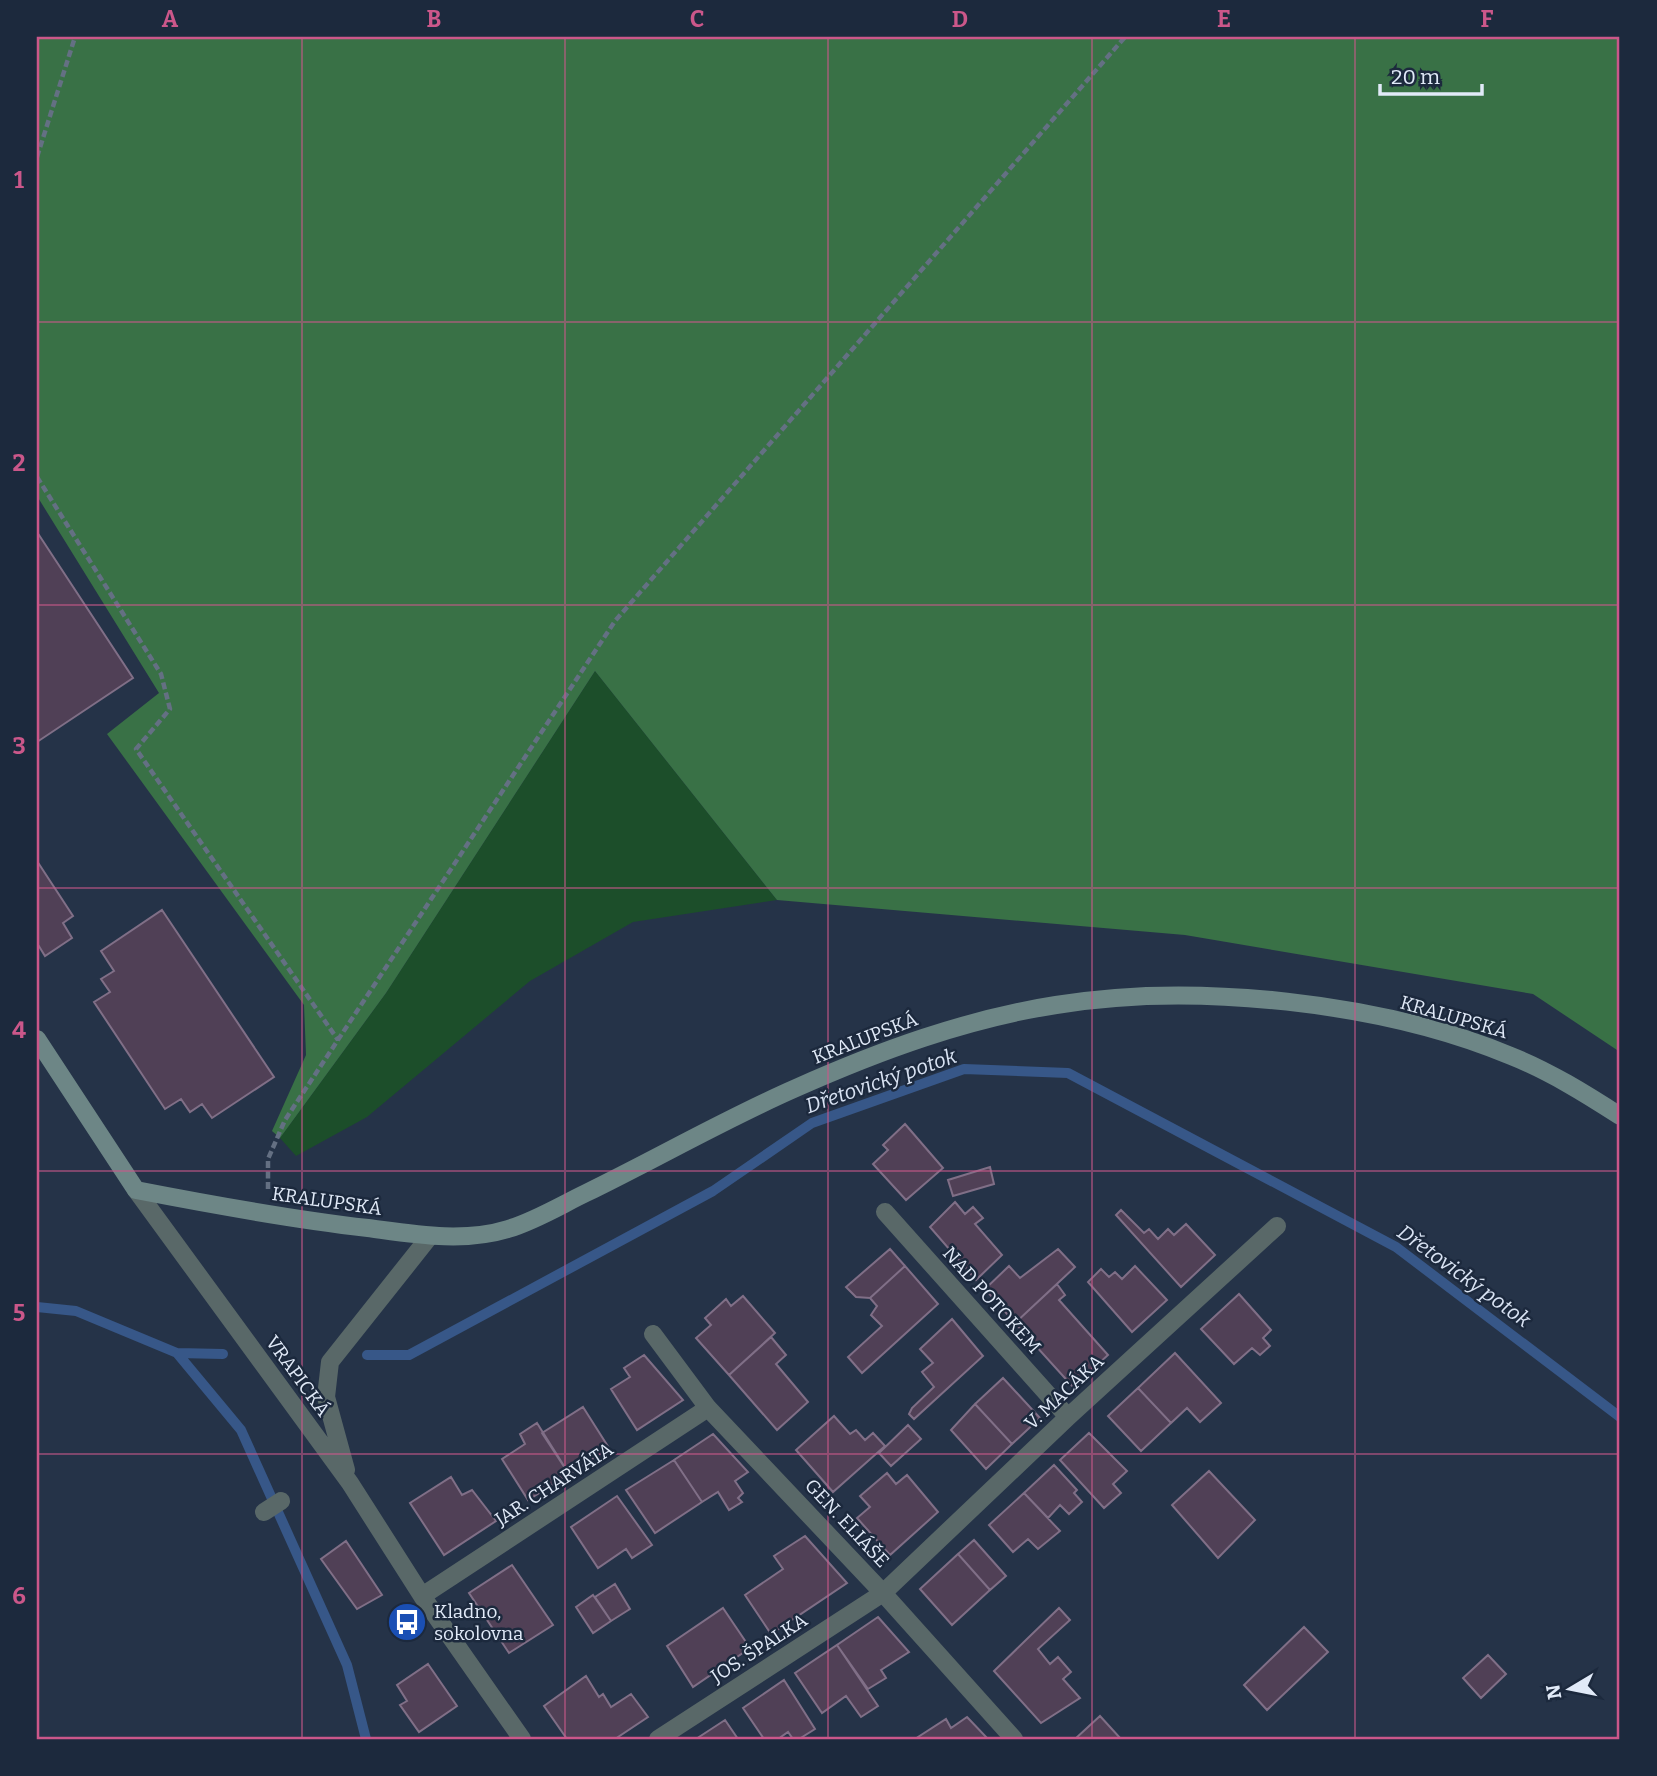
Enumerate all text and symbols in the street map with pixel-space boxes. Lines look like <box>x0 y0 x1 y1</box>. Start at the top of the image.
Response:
text: A <box>162 5 179 33</box>
text: B <box>427 5 441 33</box>
text: C <box>690 5 704 33</box>
text: D <box>952 5 968 33</box>
text: E <box>1217 5 1231 33</box>
text: F <box>1481 5 1494 33</box>
scale bar <box>1380 52 1482 96</box>
text: 20 m <box>1391 64 1440 90</box>
text: 1 <box>14 166 24 194</box>
text: 2 <box>13 449 26 477</box>
text: 3 <box>12 732 26 760</box>
street label: KRALUPSKÁ <box>1398 991 1511 1043</box>
street label: KRALUPSKÁ <box>809 1007 921 1069</box>
text: 4 <box>12 1016 26 1044</box>
water label: Dřetovický potok <box>802 1043 961 1119</box>
street label: KRALUPSKÁ <box>271 1182 384 1220</box>
water label: Dřetovický potok <box>1392 1219 1536 1333</box>
street label: NAD POTOKEM <box>938 1242 1046 1358</box>
text: 5 <box>13 1299 25 1327</box>
street label: VRAPICKÁ <box>261 1331 335 1421</box>
street label: V. MACÁKA <box>1020 1349 1109 1434</box>
street label: JAR. CHARVÁTA <box>490 1437 618 1531</box>
street label: GEN. ELIÁŠE <box>800 1474 894 1572</box>
text: 6 <box>12 1582 26 1610</box>
place label: Kladno, sokolovna <box>434 1600 524 1645</box>
bus stop icon: Kladno, sokolovna <box>386 1601 428 1643</box>
street label: JOS. ŠPALKA <box>706 1608 812 1688</box>
north arrow <box>1534 1654 1604 1724</box>
text: N <box>1541 1682 1566 1701</box>

